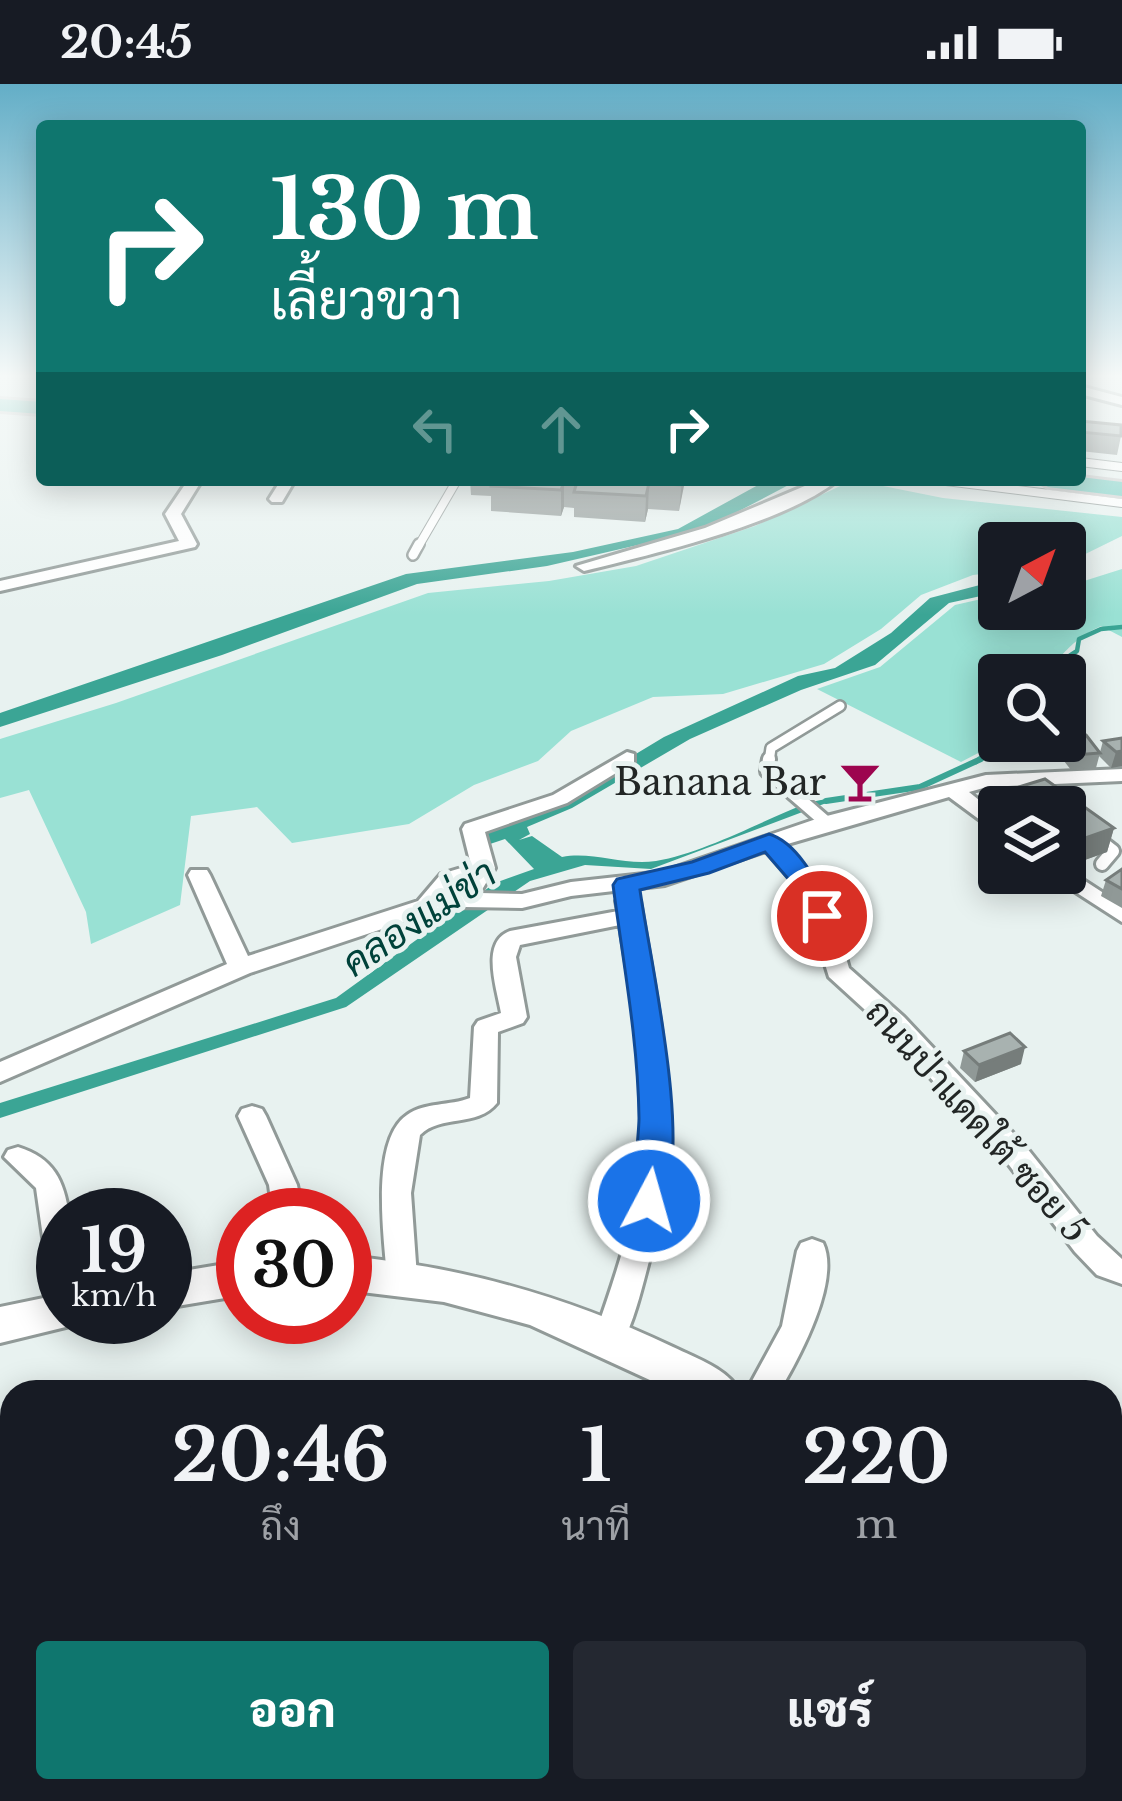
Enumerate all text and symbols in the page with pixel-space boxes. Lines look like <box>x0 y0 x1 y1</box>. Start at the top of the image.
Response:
text: 20:45 <box>60 14 193 70</box>
text: 130 m <box>270 158 539 262</box>
icon: right <box>72 168 228 324</box>
text: เลี้ยวขวา <box>270 267 463 334</box>
icon: left <box>402 396 468 462</box>
icon: ahead <box>528 396 594 462</box>
icon: right <box>654 396 720 462</box>
north arrow <box>978 522 1086 630</box>
map controls <box>978 522 1086 894</box>
button: search <box>978 654 1086 762</box>
bar icon: Banana Bar <box>837 759 883 805</box>
place label: Banana Bar <box>614 760 826 805</box>
button: layers <box>978 786 1086 894</box>
water label: คลองแม่ข่า <box>333 849 505 987</box>
pin <box>771 865 873 967</box>
icon: arrive <box>789 883 855 949</box>
street label: ถนนป่าแดดใต้ ซอย 5 <box>856 990 1098 1252</box>
position arrow <box>586 1138 712 1264</box>
speed limit sign: 30 <box>216 1188 372 1344</box>
text: 19 <box>81 1214 147 1288</box>
text: km/h <box>71 1277 157 1314</box>
text: 20:46 <box>172 1411 390 1500</box>
text: 1 <box>580 1411 612 1500</box>
text: 220 <box>802 1413 950 1502</box>
text: m <box>855 1500 897 1549</box>
text: ถึง <box>260 1502 301 1551</box>
text: นาที <box>561 1502 631 1551</box>
button: ออก <box>36 1641 549 1779</box>
button: แชร์ <box>573 1641 1086 1779</box>

